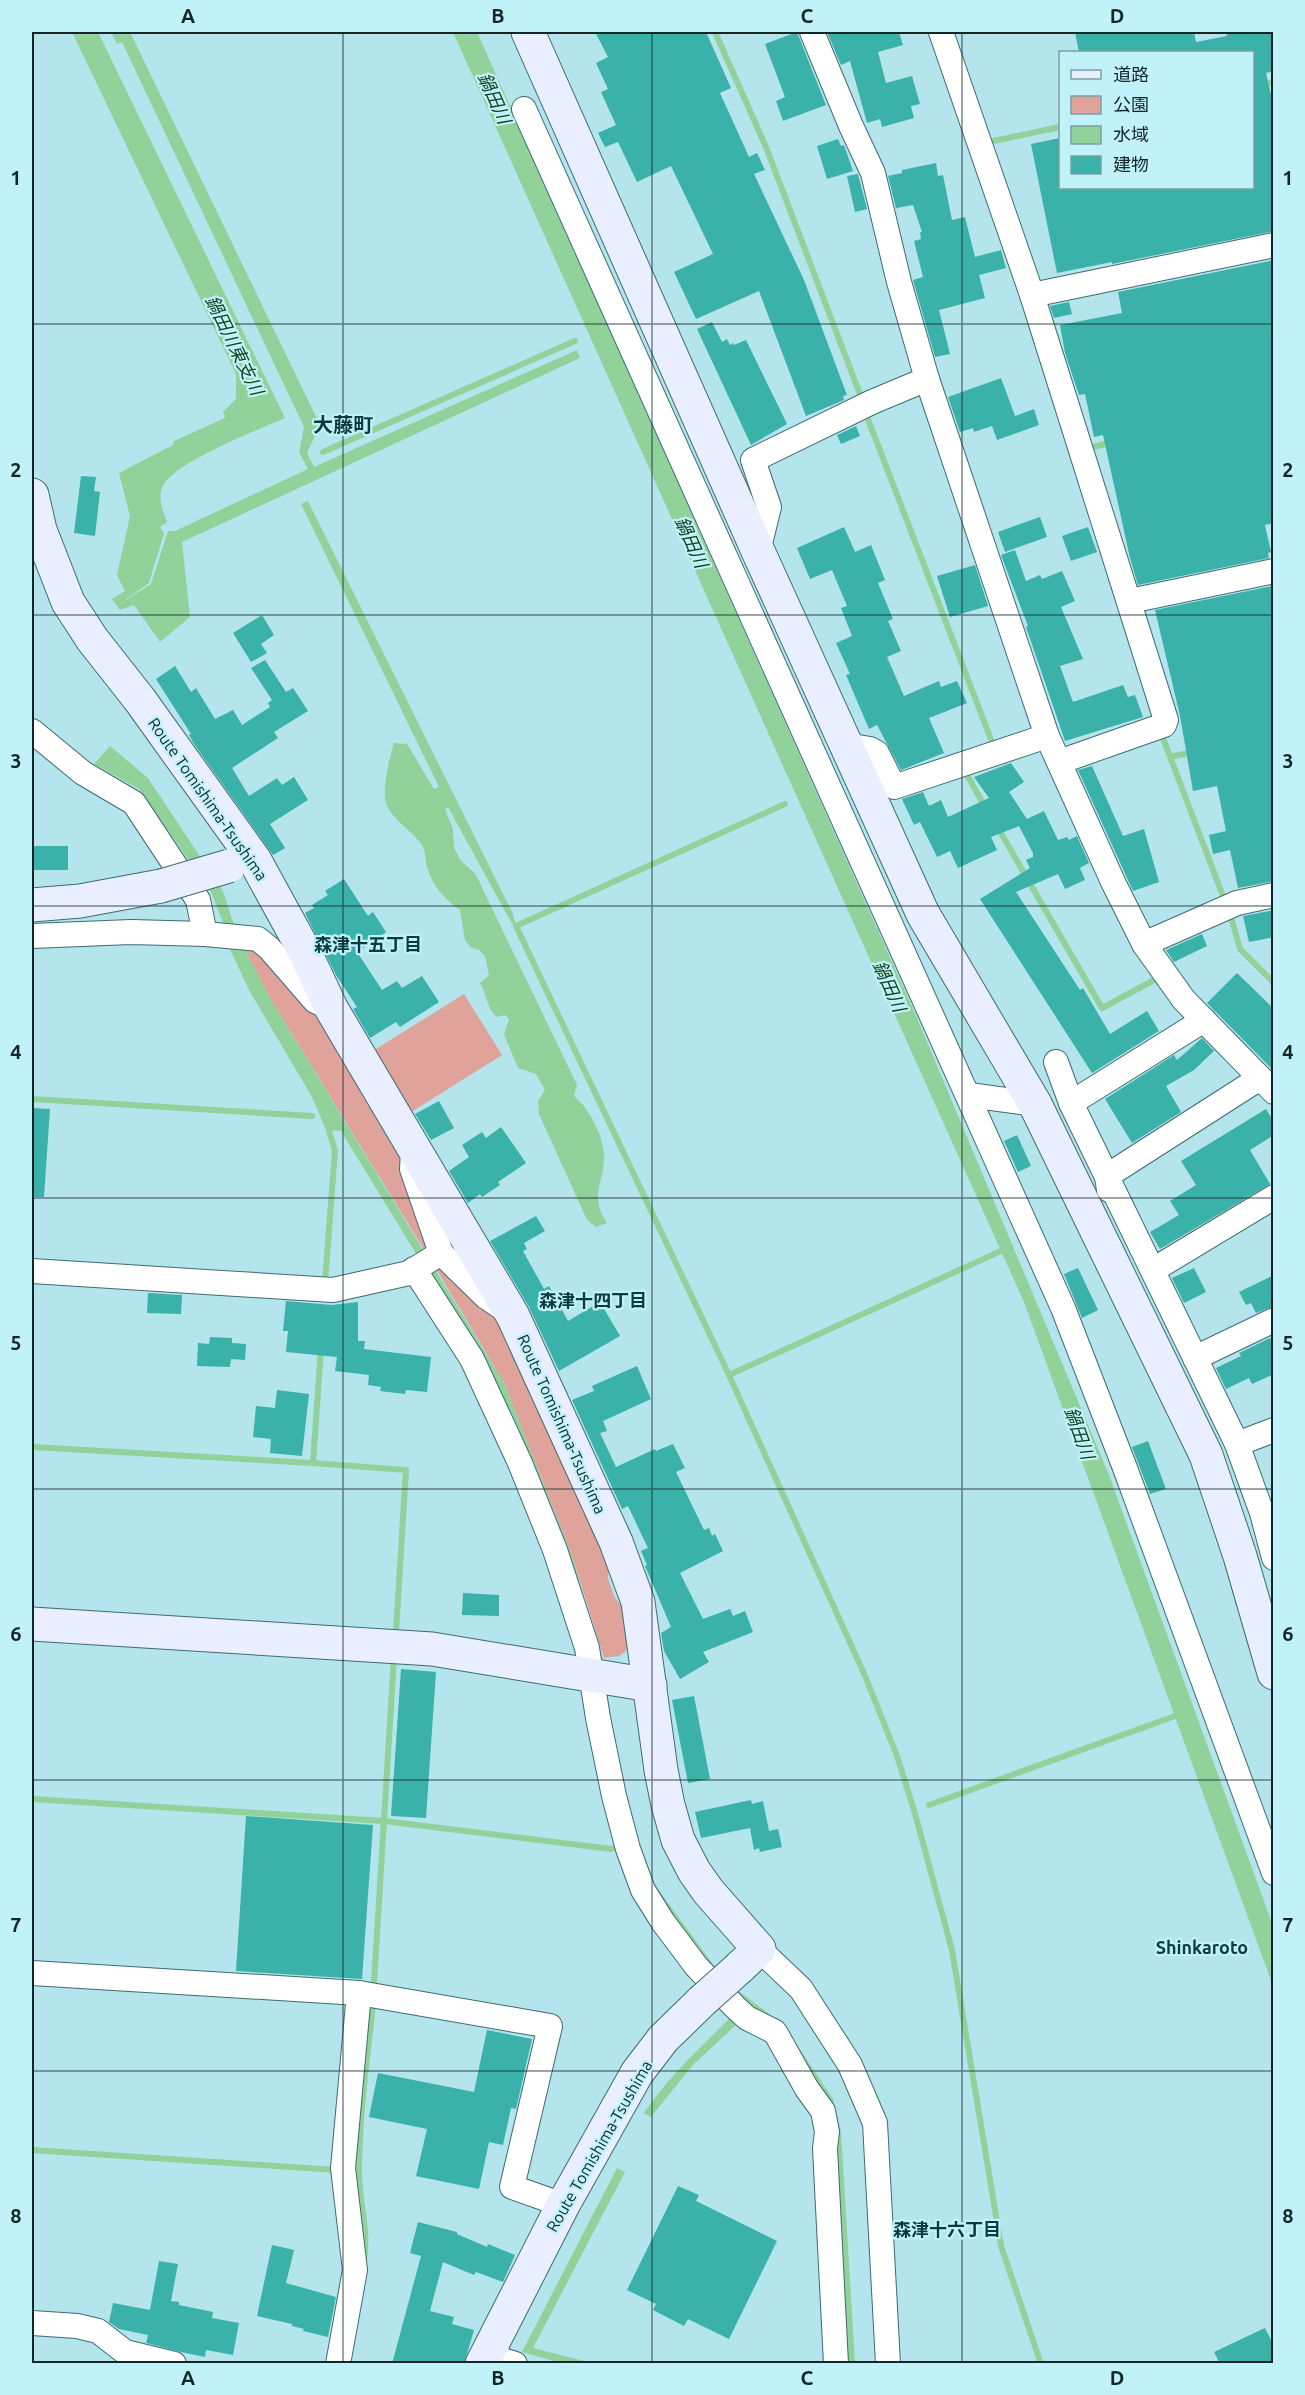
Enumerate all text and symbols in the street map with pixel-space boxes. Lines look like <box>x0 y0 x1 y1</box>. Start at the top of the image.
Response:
text: A <box>181 4 195 27</box>
text: B <box>491 4 505 27</box>
text: C <box>801 4 814 27</box>
text: D <box>1110 4 1124 27</box>
legend <box>1059 51 1254 189</box>
text: 道路 <box>1113 64 1149 84</box>
water label: 鍋田川 <box>475 69 516 129</box>
text: 公園 <box>1113 94 1149 114</box>
text: 水域 <box>1113 124 1149 144</box>
text: 建物 <box>1113 154 1149 174</box>
text: 1 <box>10 166 22 189</box>
text: 1 <box>1282 166 1294 189</box>
water label: 鍋田川東支川 <box>202 292 269 400</box>
district label: 大藤町 <box>313 413 373 436</box>
text: 2 <box>10 458 22 481</box>
text: 2 <box>1282 458 1294 481</box>
water label: 鍋田川 <box>672 513 713 573</box>
street label: Route Tomishima-Tsushima <box>145 714 271 884</box>
text: 3 <box>10 749 22 772</box>
text: 3 <box>1282 749 1294 772</box>
district label: 森津十五丁目 <box>314 934 422 954</box>
water label: 鍋田川 <box>870 957 911 1017</box>
text: 4 <box>10 1040 22 1063</box>
text: 4 <box>1282 1040 1294 1063</box>
district label: 森津十四丁目 <box>539 1290 647 1310</box>
text: 5 <box>10 1331 22 1354</box>
street label: Route Tomishima-Tsushima <box>514 1331 610 1517</box>
text: 5 <box>1282 1331 1294 1354</box>
water label: 鍋田川 <box>1061 1404 1099 1464</box>
text: 6 <box>10 1622 22 1645</box>
text: 6 <box>1282 1622 1294 1645</box>
text: 7 <box>10 1913 22 1936</box>
text: 7 <box>1282 1913 1294 1936</box>
district label: Shinkaroto <box>1156 1937 1248 1957</box>
street label: Route Tomishima-Tsushima <box>543 2057 655 2235</box>
text: 8 <box>10 2204 22 2227</box>
text: 8 <box>1282 2204 1294 2227</box>
district label: 森津十六丁目 <box>893 2219 1001 2239</box>
text: A <box>181 2366 195 2389</box>
text: B <box>491 2366 505 2389</box>
text: C <box>801 2366 814 2389</box>
text: D <box>1110 2366 1124 2389</box>

